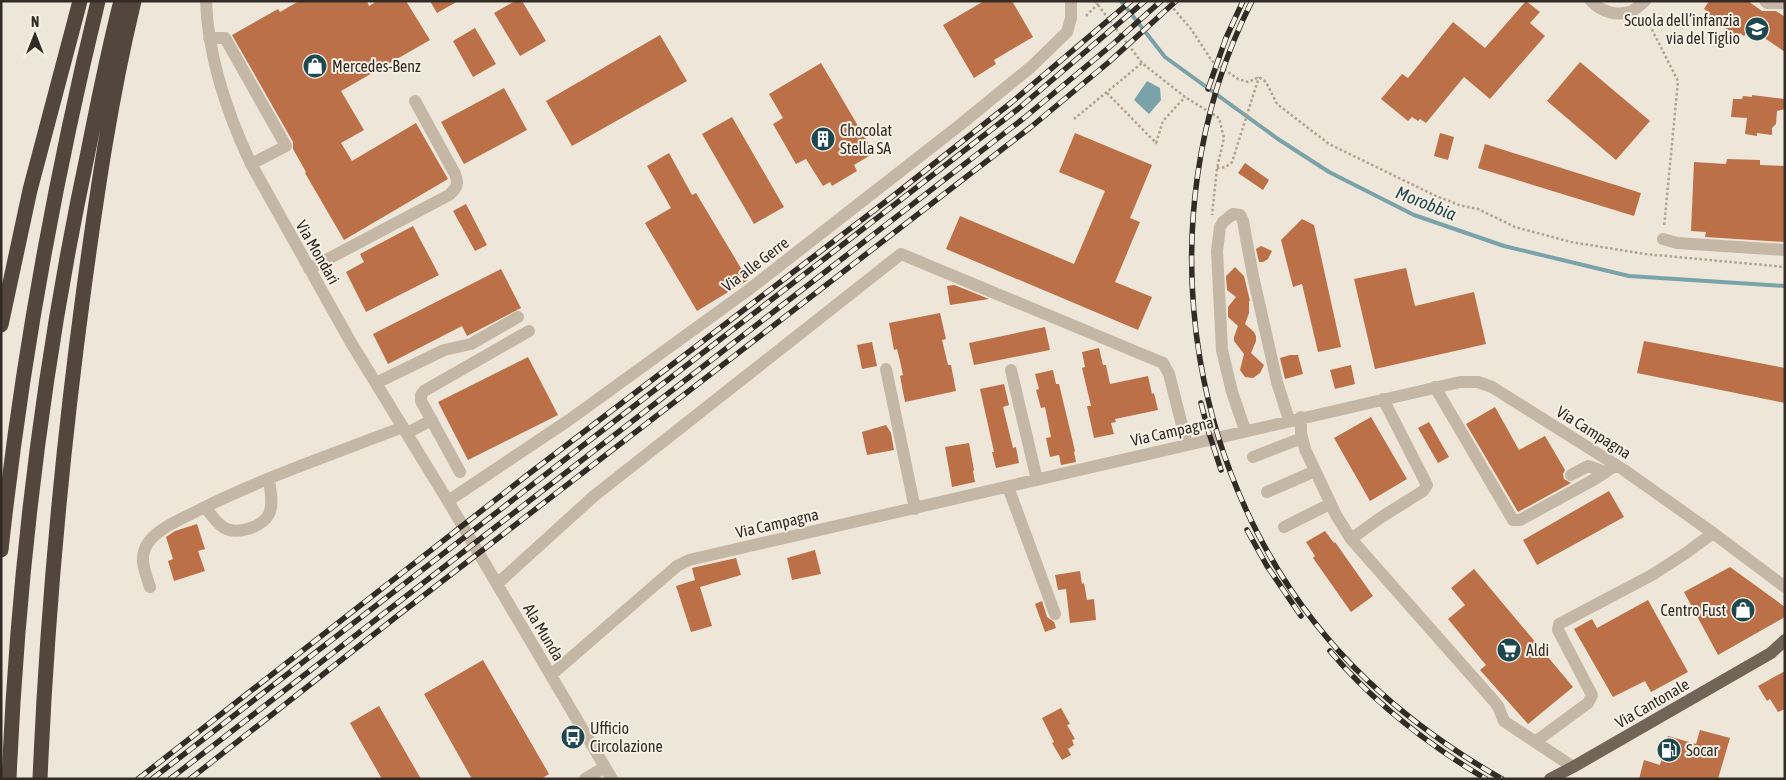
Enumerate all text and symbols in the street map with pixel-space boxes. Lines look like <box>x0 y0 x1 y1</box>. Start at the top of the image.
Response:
north arrow <box>10 10 60 60</box>
place label: Scuola dell’infanzia via del Tiglio <box>1624 11 1740 48</box>
text: N <box>31 14 39 30</box>
school or university icon: Scuola dell’infanzia via del Tiglio <box>1744 16 1770 42</box>
shop icon: Mercedes-Benz <box>302 53 328 79</box>
place label: Mercedes-Benz <box>332 57 421 75</box>
place label: Chocolat Stella SA <box>840 121 893 157</box>
building icon: Chocolat Stella SA <box>810 126 836 152</box>
water label: Morobbia <box>1393 181 1460 225</box>
street label: Via Mondari <box>293 217 343 287</box>
street label: Via alle Gerre <box>718 233 792 295</box>
street label: Via Campagna <box>1553 402 1635 463</box>
street label: Via Campagna <box>1129 413 1215 450</box>
street label: Via Campagna <box>734 505 820 542</box>
shop icon: Centro Fust <box>1730 597 1756 623</box>
street label: Ala Munda <box>520 600 568 664</box>
place label: Centro Fust <box>1660 601 1726 619</box>
supermarket icon: Aldi <box>1496 637 1522 663</box>
place label: Aldi <box>1526 641 1549 659</box>
street label: Via Cantonale <box>1612 675 1692 731</box>
place label: Ufficio Circolazione <box>590 719 663 755</box>
bus stop icon: Ufficio Circolazione <box>560 724 586 750</box>
fuel station icon: Socar <box>1656 737 1682 763</box>
place label: Socar <box>1686 741 1719 759</box>

